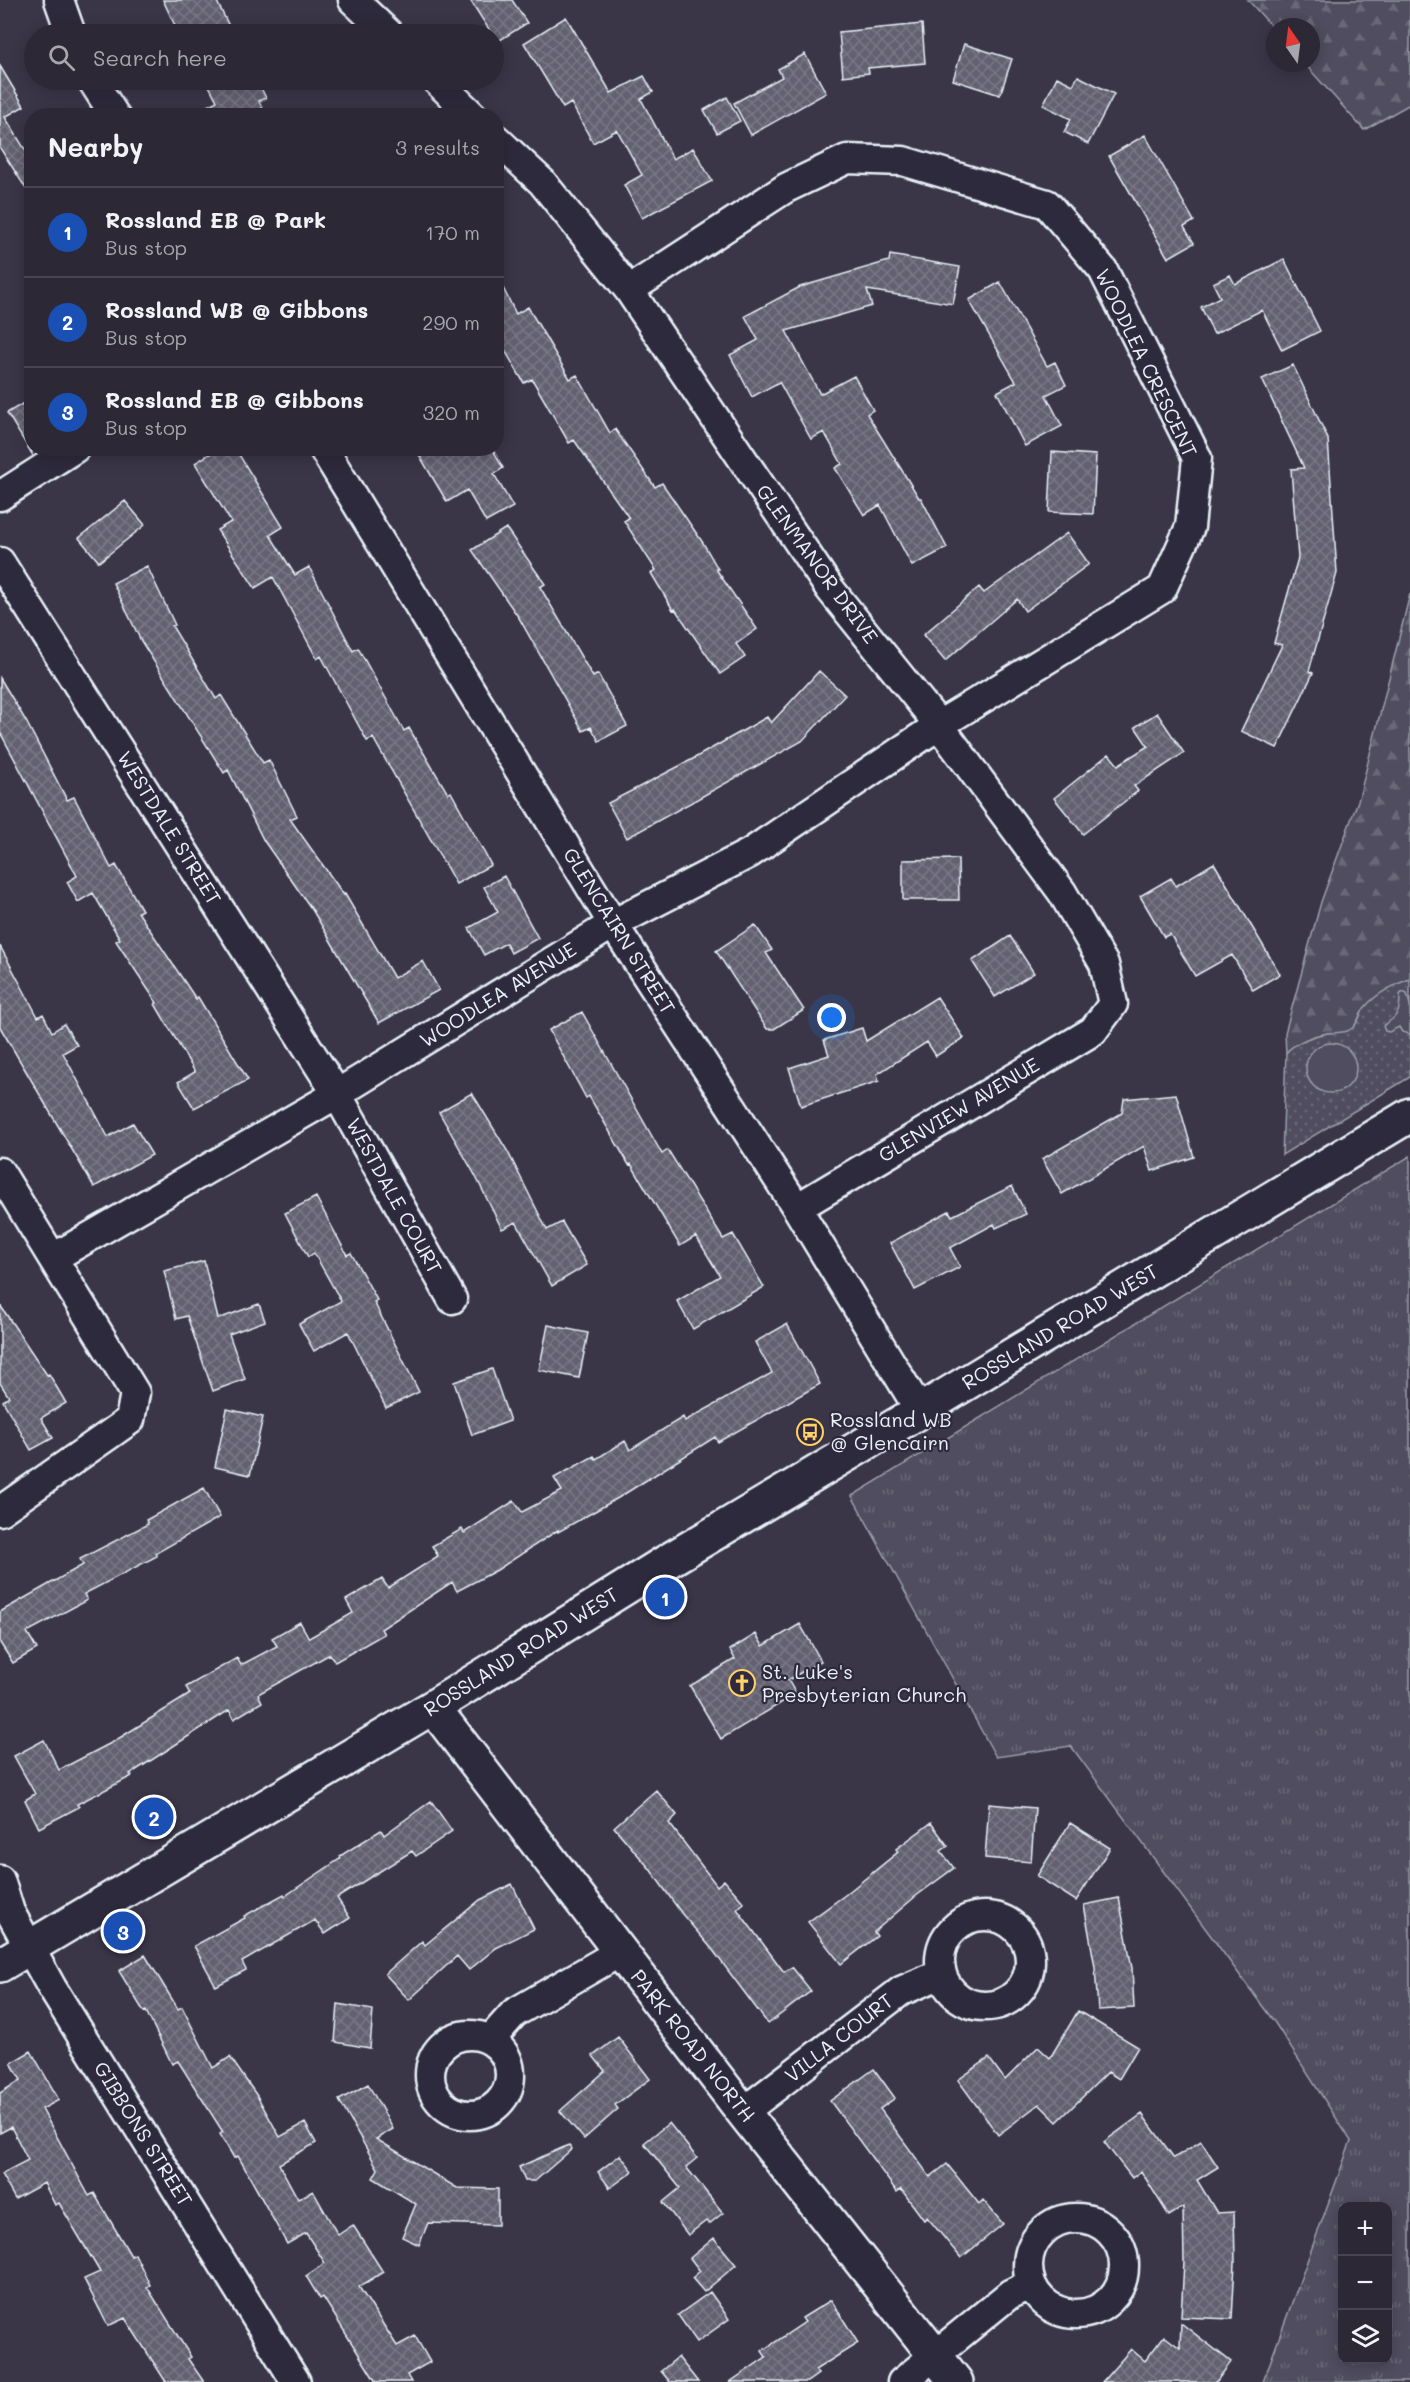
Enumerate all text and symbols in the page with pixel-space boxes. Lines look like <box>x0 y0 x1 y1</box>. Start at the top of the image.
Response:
north arrow <box>1266 18 1320 72</box>
search box <box>24 24 504 90</box>
icon: search <box>45 41 78 74</box>
text: Search here <box>93 43 227 72</box>
text: Nearby <box>48 130 143 164</box>
text: 3 results <box>395 134 480 160</box>
text: Rossland EB @ Park <box>105 205 326 234</box>
text: 1 <box>63 219 72 245</box>
text: 170 m <box>425 219 480 245</box>
text: Bus stop <box>105 234 187 260</box>
street label: WOODLEA CRESCENT <box>1090 264 1204 461</box>
text: Rossland WB @ Gibbons <box>105 295 368 324</box>
text: 2 <box>62 309 73 335</box>
text: 290 m <box>422 309 480 335</box>
text: Bus stop <box>105 324 187 350</box>
text: Rossland EB @ Gibbons <box>105 385 364 414</box>
text: 3 <box>62 399 74 425</box>
text: 320 m <box>422 399 480 425</box>
text: Bus stop <box>105 414 187 440</box>
street label: GLENMANOR DRIVE <box>751 479 884 648</box>
street label: WESTDALE STREET <box>112 746 228 909</box>
street label: GLENCAIRN STREET <box>558 842 682 1019</box>
street label: WOODLEA AVENUE <box>414 935 581 1053</box>
your location <box>817 1003 846 1032</box>
street label: GLENVIEW AVENUE <box>873 1051 1044 1167</box>
street label: WESTDALE COURT <box>341 1113 449 1278</box>
street label: ROSSLAND ROAD WEST <box>957 1257 1162 1395</box>
place label: Rossland WB @ Glencairn <box>830 1406 952 1455</box>
bus stop icon: Rossland WB @ Glencairn <box>795 1417 825 1447</box>
pin: 1 <box>646 1574 684 1620</box>
street label: ROSSLAND ROAD WEST <box>418 1581 623 1722</box>
place label: St. Luke's Presbyterian Church <box>762 1658 966 1707</box>
church icon: St. Luke's Presbyterian Church <box>727 1668 757 1698</box>
pin: 2 <box>134 1794 174 1840</box>
pin: 3 <box>104 1908 142 1954</box>
street label: PARK ROAD NORTH <box>626 1964 762 2127</box>
street label: VILLA COURT <box>779 1987 898 2088</box>
street label: GIBBONS STREET <box>89 2056 199 2211</box>
map controls <box>1338 2202 1392 2364</box>
button: + <box>1338 2202 1392 2256</box>
button: − <box>1338 2256 1392 2310</box>
button: layers <box>1338 2310 1392 2364</box>

